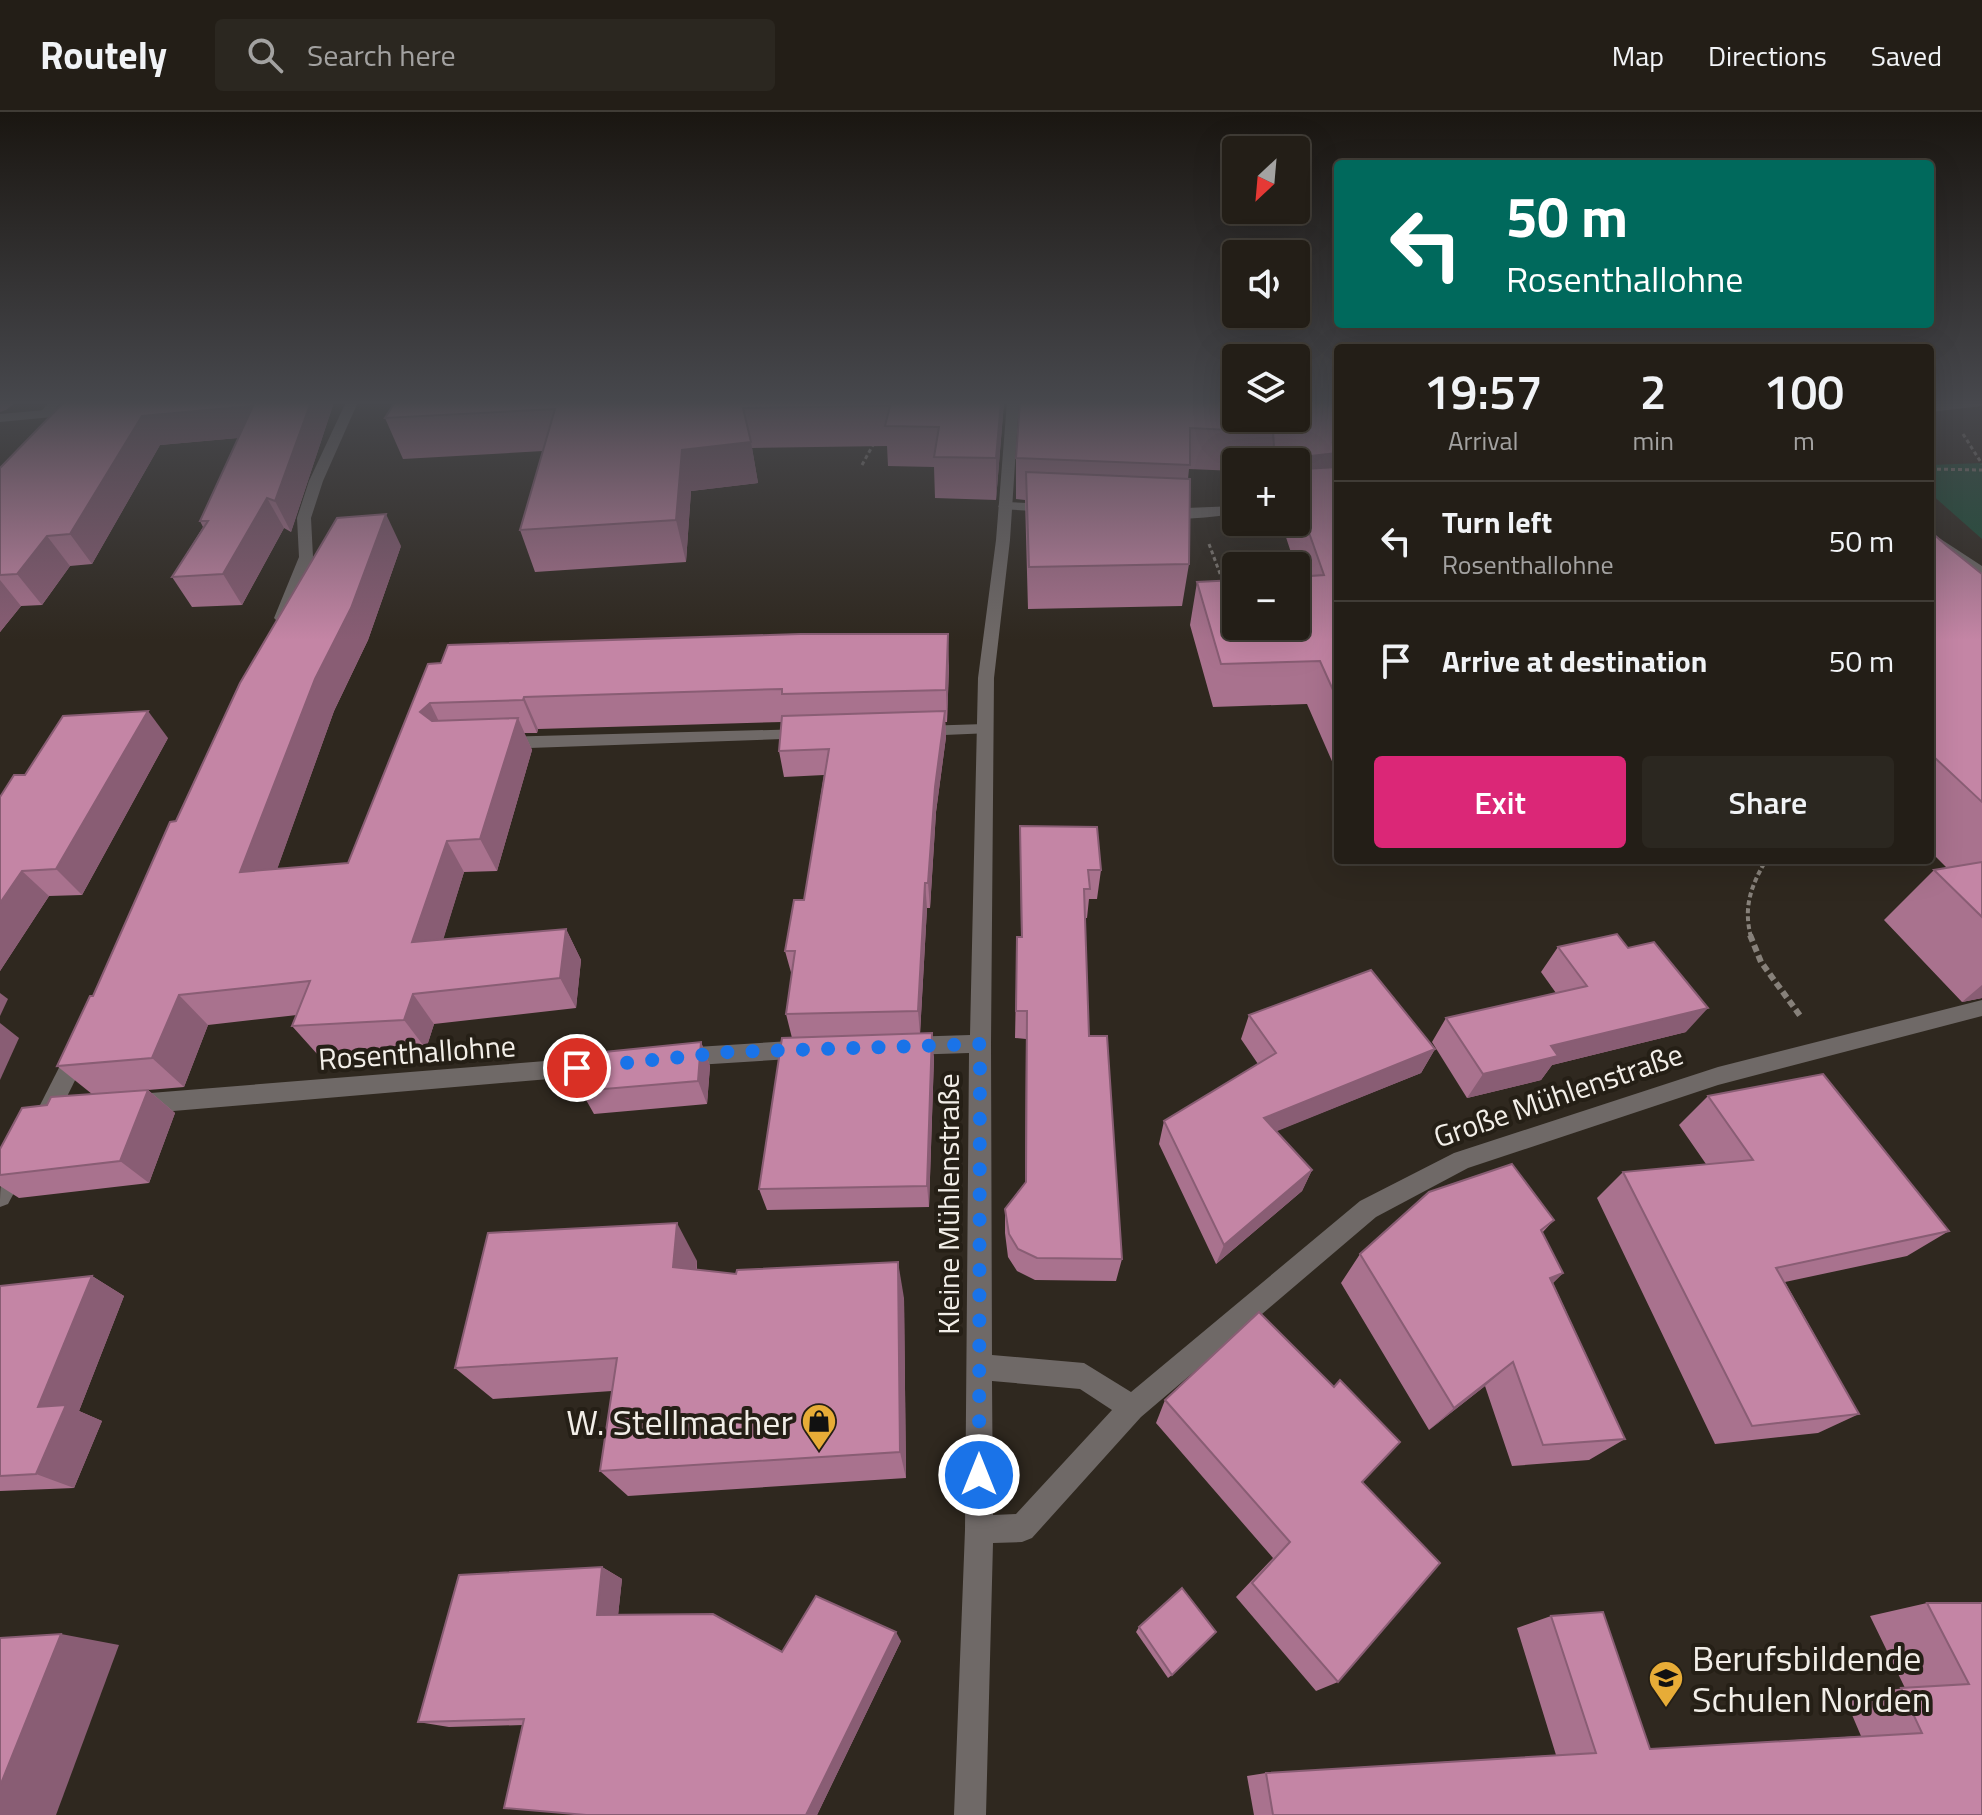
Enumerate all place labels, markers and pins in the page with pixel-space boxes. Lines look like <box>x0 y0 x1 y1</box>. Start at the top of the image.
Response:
pin <box>543 1034 611 1102</box>
place label: W. Stellmacher <box>566 1394 793 1449</box>
shop icon: W. Stellmacher <box>800 1402 838 1452</box>
place label: Berufsbildende Schulen Norden <box>1692 1630 1931 1726</box>
school or university icon: Berufsbildende Schulen Norden <box>1647 1659 1685 1709</box>

